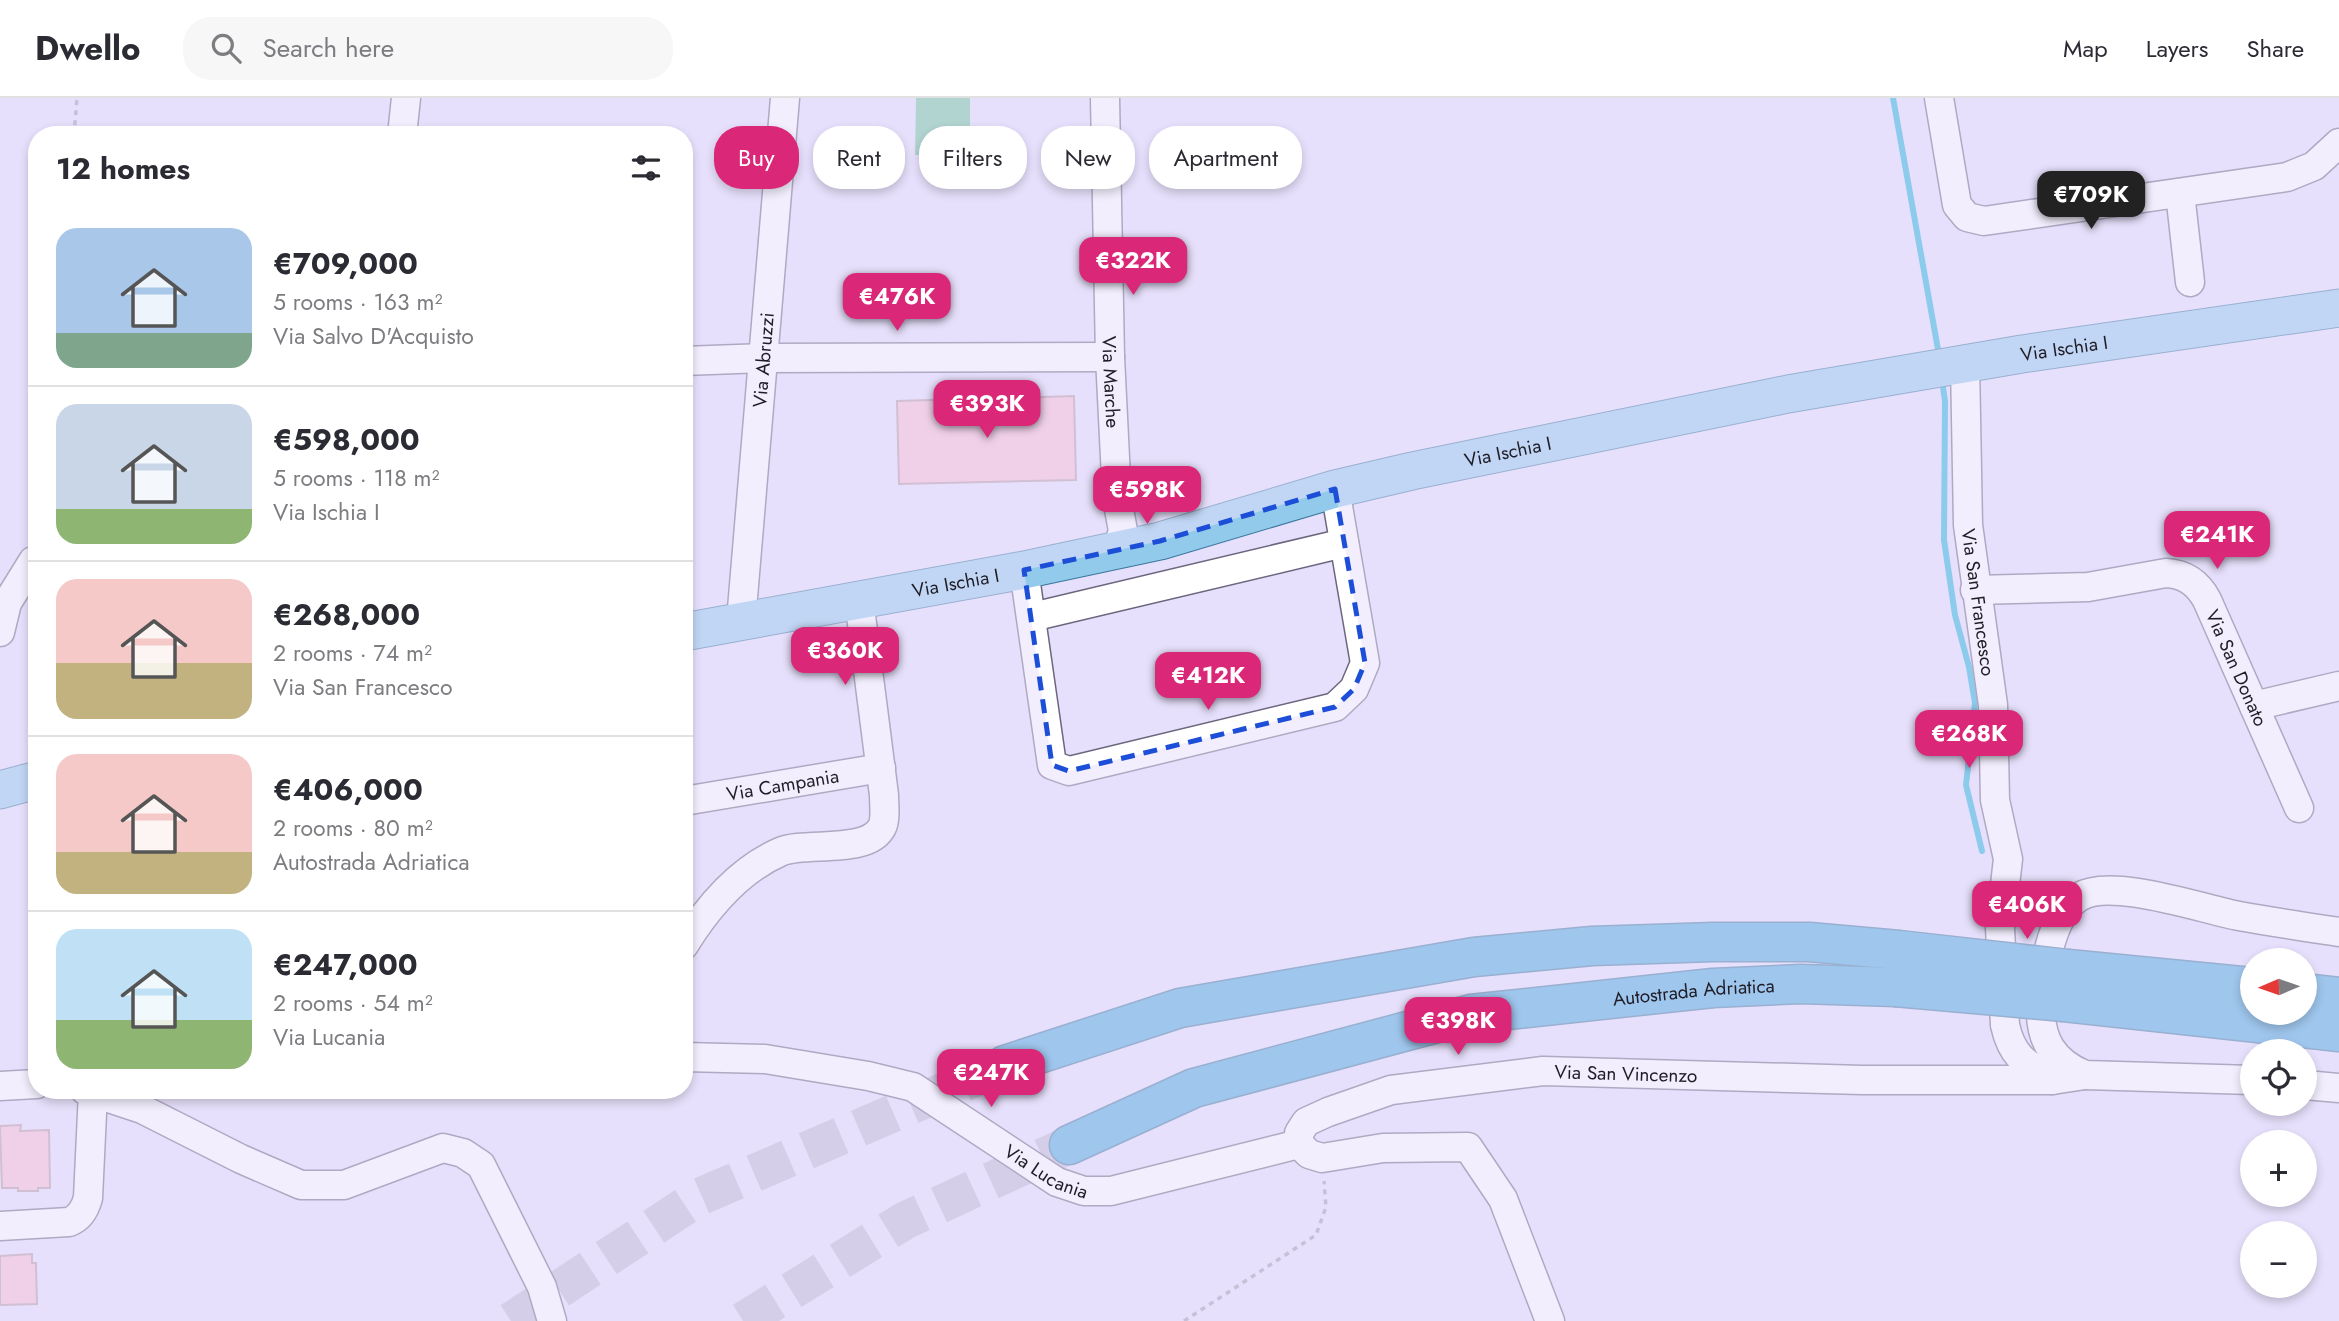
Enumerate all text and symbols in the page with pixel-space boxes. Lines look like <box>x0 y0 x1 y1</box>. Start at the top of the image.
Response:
search box <box>183 17 673 80</box>
text: Dwello <box>35 25 141 72</box>
icon: search <box>207 29 245 67</box>
text: Search here <box>263 29 394 67</box>
text: Map <box>2063 31 2108 66</box>
text: Layers <box>2146 31 2208 66</box>
text: Share <box>2246 31 2304 66</box>
chip: Buy <box>714 126 799 189</box>
chip: Rent <box>813 126 905 189</box>
chip: Filters <box>919 126 1027 189</box>
chip: New <box>1041 126 1135 189</box>
chip: Apartment <box>1149 126 1302 189</box>
text: 12 homes <box>56 147 190 190</box>
icon: filters <box>627 149 665 187</box>
pin: €709K <box>2042 172 2140 231</box>
text: €709K <box>2053 177 2129 211</box>
pin: €322K <box>1084 238 1182 297</box>
text: €709,000 <box>273 242 418 285</box>
text: €322K <box>1095 243 1171 277</box>
icon: home <box>112 256 196 340</box>
pin: €476K <box>848 274 946 333</box>
text: €476K <box>859 279 935 313</box>
text: 5 rooms · 163 m² <box>273 285 442 319</box>
street label: Via Abruzzi <box>746 311 780 409</box>
text: Via Salvo D'Acquisto <box>273 319 474 353</box>
street label: Via Ischia I <box>2018 328 2110 368</box>
street label: Via Marche <box>1096 336 1127 429</box>
pin: €393K <box>938 380 1036 440</box>
text: €393K <box>949 386 1025 420</box>
text: €598,000 <box>273 418 420 461</box>
street label: Via Ischia I <box>1462 429 1554 473</box>
icon: home <box>112 432 196 516</box>
text: 5 rooms · 118 m² <box>273 461 440 495</box>
pin: €598K <box>1098 466 1196 526</box>
text: €598K <box>1109 472 1185 506</box>
text: Via Ischia I <box>273 495 380 529</box>
pin: €241K <box>2168 512 2266 571</box>
text: €241K <box>2180 517 2254 551</box>
street label: Via San Francesco <box>1955 527 2002 678</box>
street label: Via Ischia I <box>910 561 1001 604</box>
text: €268,000 <box>273 593 420 636</box>
street label: Via San Donato <box>2199 605 2275 730</box>
icon: home <box>112 607 196 691</box>
pin: €360K <box>796 628 894 687</box>
text: €360K <box>807 633 883 667</box>
text: 2 rooms · 74 m² <box>273 636 432 670</box>
pin: €412K <box>1159 652 1257 712</box>
text: €412K <box>1171 658 1245 692</box>
text: Via San Francesco <box>273 670 453 704</box>
pin: €268K <box>1920 710 2018 770</box>
text: €268K <box>1931 716 2007 750</box>
street label: Via Campania <box>724 762 841 807</box>
text: €406,000 <box>273 768 423 811</box>
icon: home <box>112 782 196 866</box>
text: 2 rooms · 80 m² <box>273 811 433 845</box>
text: Autostrada Adriatica <box>273 845 469 879</box>
pin: €406K <box>1978 882 2076 941</box>
text: €406K <box>1988 887 2066 921</box>
text: €247,000 <box>273 943 418 986</box>
north arrow <box>2240 948 2317 1026</box>
map controls <box>2240 948 2317 1298</box>
icon: home <box>112 957 196 1041</box>
street label: Autostrada Adriatica <box>1611 972 1775 1012</box>
text: 2 rooms · 54 m² <box>273 986 433 1020</box>
pin: €398K <box>1409 998 1507 1057</box>
text: €398K <box>1420 1003 1496 1037</box>
text: Via Lucania <box>273 1020 385 1054</box>
button: locate <box>2240 1039 2317 1116</box>
pin: €247K <box>942 1049 1040 1109</box>
text: €247K <box>953 1055 1029 1089</box>
street label: Via San Vincenzo <box>1554 1058 1698 1089</box>
button: + <box>2240 1130 2317 1207</box>
street label: Via Lucania <box>999 1137 1092 1205</box>
button: − <box>2240 1221 2317 1298</box>

